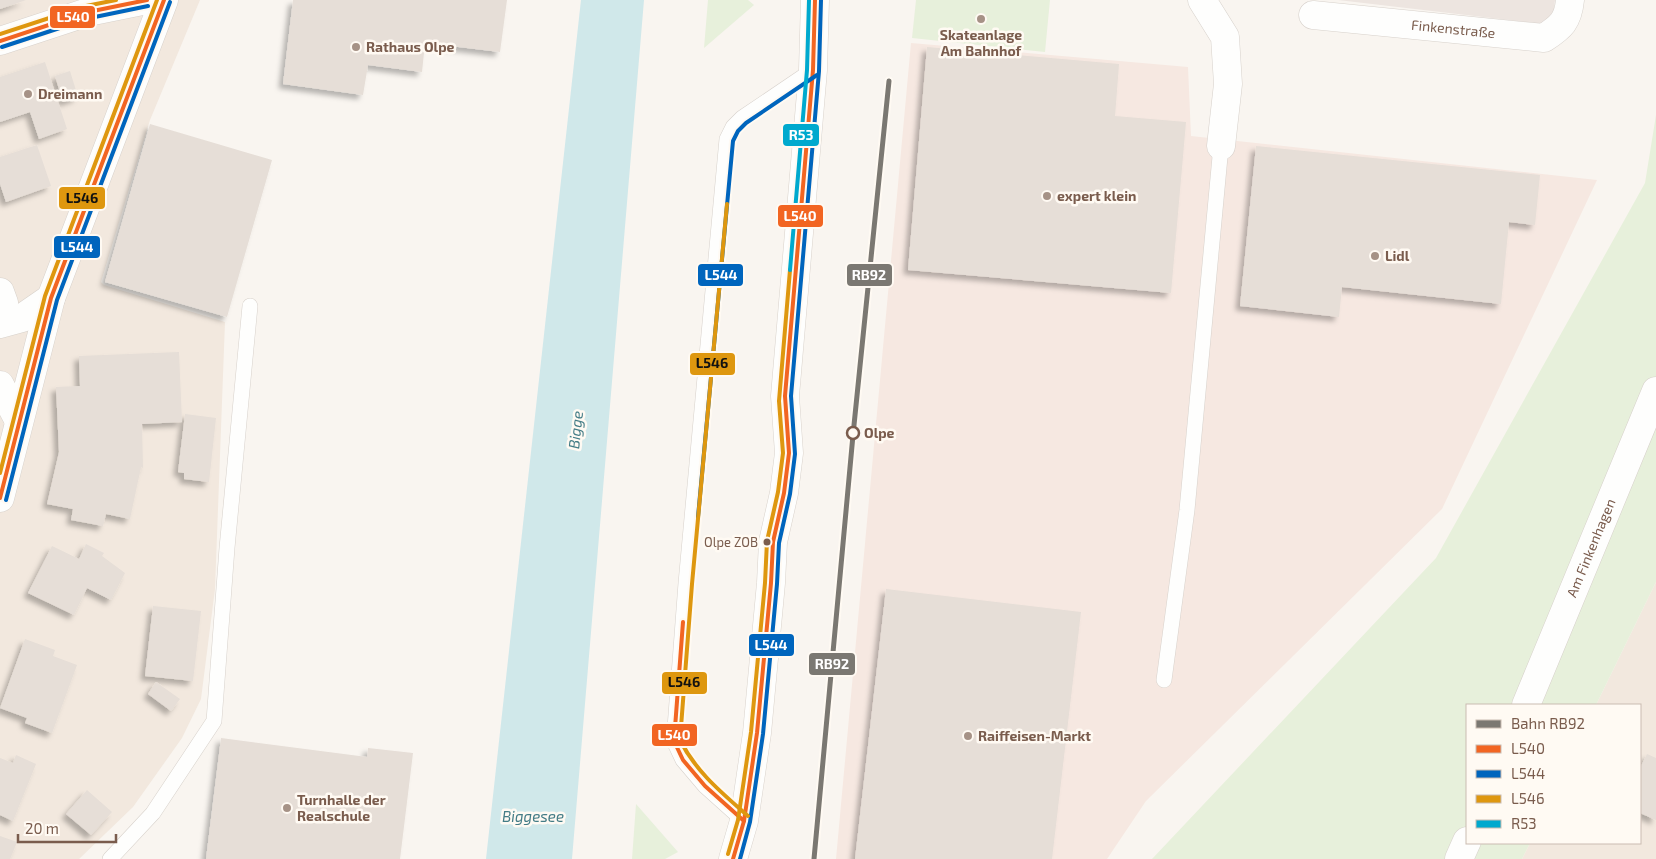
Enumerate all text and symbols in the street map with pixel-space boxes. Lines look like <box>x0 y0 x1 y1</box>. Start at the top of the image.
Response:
line badge: L540 <box>49 5 96 29</box>
text: L540 <box>57 8 90 25</box>
marker: Skateanlage Am Bahnhof <box>975 13 987 25</box>
street label: Finkenstraße <box>1410 16 1496 41</box>
place label: Skateanlage Am Bahnhof <box>940 26 1022 59</box>
place label: Rathaus Olpe <box>366 38 455 55</box>
marker: Rathaus Olpe <box>350 41 362 53</box>
place label: Dreimann <box>38 85 102 102</box>
marker: Dreimann <box>22 88 34 100</box>
line badge: R53 <box>782 123 820 147</box>
text: R53 <box>789 126 813 143</box>
line badge: L546 <box>58 186 106 210</box>
place label: expert klein <box>1057 187 1136 204</box>
text: L546 <box>66 189 98 206</box>
marker: expert klein <box>1041 190 1053 202</box>
line badge: L540 <box>777 204 824 228</box>
text: L540 <box>784 207 817 224</box>
line badge: L544 <box>53 235 101 259</box>
text: L544 <box>60 238 94 255</box>
place label: Lidl <box>1385 247 1410 264</box>
marker: Lidl <box>1369 250 1381 262</box>
line badge: L544 <box>697 263 744 287</box>
line badge: RB92 <box>846 263 893 287</box>
text: L544 <box>704 266 738 283</box>
text: RB92 <box>852 266 886 283</box>
line badge: L546 <box>689 352 736 376</box>
text: L546 <box>696 354 728 371</box>
water label: Bigge <box>564 410 586 450</box>
place label: Olpe <box>864 424 895 441</box>
marker: Olpe <box>846 426 860 440</box>
street label: Am Finkenhagen <box>1563 496 1619 600</box>
place label: Olpe ZOB <box>704 534 758 550</box>
marker: Olpe ZOB <box>762 537 772 547</box>
line badge: L544 <box>748 633 795 657</box>
text: L544 <box>754 636 788 653</box>
line badge: RB92 <box>808 652 856 676</box>
text: RB92 <box>815 655 849 672</box>
line badge: L546 <box>661 671 708 695</box>
text: L546 <box>668 673 700 690</box>
legend <box>1466 704 1641 844</box>
text: Bahn RB92 <box>1511 714 1585 732</box>
line badge: L540 <box>651 723 698 747</box>
text: L540 <box>658 726 691 743</box>
place label: Raiffeisen-Markt <box>978 727 1091 744</box>
marker: Raiffeisen-Markt <box>962 730 974 742</box>
text: L540 <box>1511 739 1545 757</box>
text: L544 <box>1511 764 1545 782</box>
text: L546 <box>1511 789 1545 807</box>
place label: Turnhalle der Realschule <box>297 791 386 824</box>
marker: Turnhalle der Realschule <box>281 802 293 814</box>
water label: Biggesee <box>502 807 564 825</box>
scale bar <box>18 812 115 844</box>
text: R53 <box>1511 814 1537 832</box>
text: 20 m <box>25 819 59 837</box>

